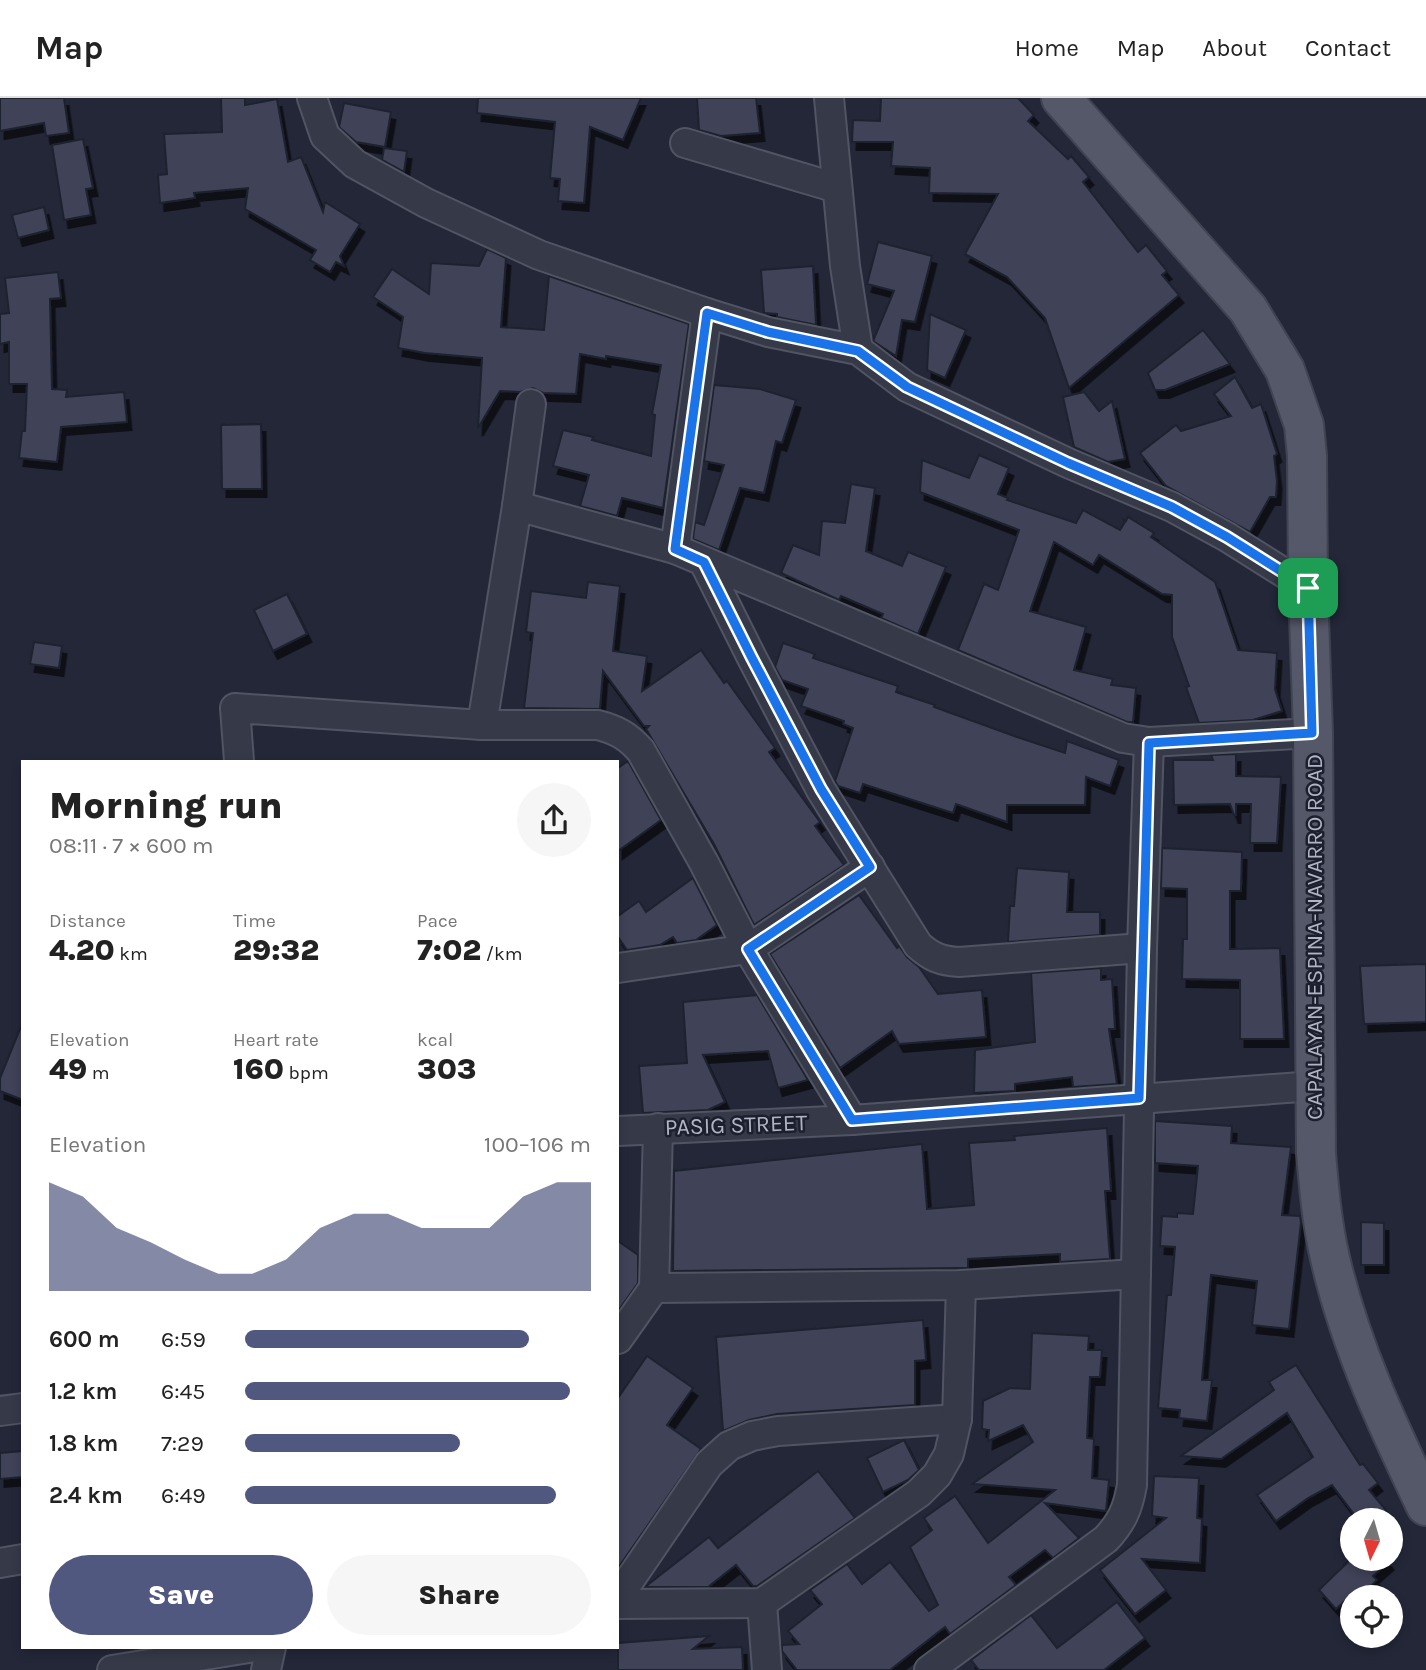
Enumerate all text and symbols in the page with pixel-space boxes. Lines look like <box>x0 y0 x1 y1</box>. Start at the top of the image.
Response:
text: Map <box>35 29 103 67</box>
text: Home <box>1015 34 1079 62</box>
text: Map <box>1117 34 1164 62</box>
text: About <box>1202 34 1267 62</box>
text: Contact <box>1305 34 1391 62</box>
pin <box>1278 558 1338 618</box>
icon: arrive <box>1289 569 1327 607</box>
street label: CAPALAYAN-ESPINA-NAVARRO ROAD <box>1301 754 1328 1120</box>
text: Morning run <box>49 783 283 828</box>
button: share <box>517 783 591 857</box>
text: 08:11 · 7 × 600 m <box>49 832 214 859</box>
text: Distance <box>49 910 126 932</box>
text: Time <box>233 910 276 932</box>
text: Pace <box>417 910 458 932</box>
text: 4.20 <box>49 932 115 968</box>
text: 29:32 <box>233 932 319 968</box>
text: 7:02 <box>417 932 481 968</box>
text: km <box>115 943 148 965</box>
text: /km <box>481 943 523 965</box>
text: Elevation <box>49 1029 129 1051</box>
text: Heart rate <box>233 1029 319 1051</box>
text: kcal <box>417 1029 453 1051</box>
text: 49 <box>49 1051 87 1087</box>
text: 160 <box>233 1051 284 1087</box>
text: 303 <box>417 1051 477 1087</box>
text: m <box>87 1062 110 1084</box>
text: bpm <box>284 1062 329 1084</box>
street label: PASIG STREET <box>664 1109 808 1141</box>
text: Elevation <box>49 1131 146 1158</box>
text: 100–106 m <box>484 1131 591 1158</box>
text: 600 m <box>49 1326 120 1353</box>
text: 6:59 <box>161 1326 206 1353</box>
text: 1.2 km <box>49 1378 117 1405</box>
text: 6:45 <box>161 1378 205 1405</box>
text: 1.8 km <box>49 1430 118 1457</box>
text: 7:29 <box>161 1430 204 1457</box>
text: 2.4 km <box>49 1482 123 1509</box>
text: 6:49 <box>161 1482 206 1509</box>
north arrow <box>1340 1508 1404 1572</box>
map controls <box>1340 1508 1403 1648</box>
button: Save <box>49 1555 313 1635</box>
button: Share <box>327 1555 591 1635</box>
button: locate <box>1340 1585 1403 1648</box>

